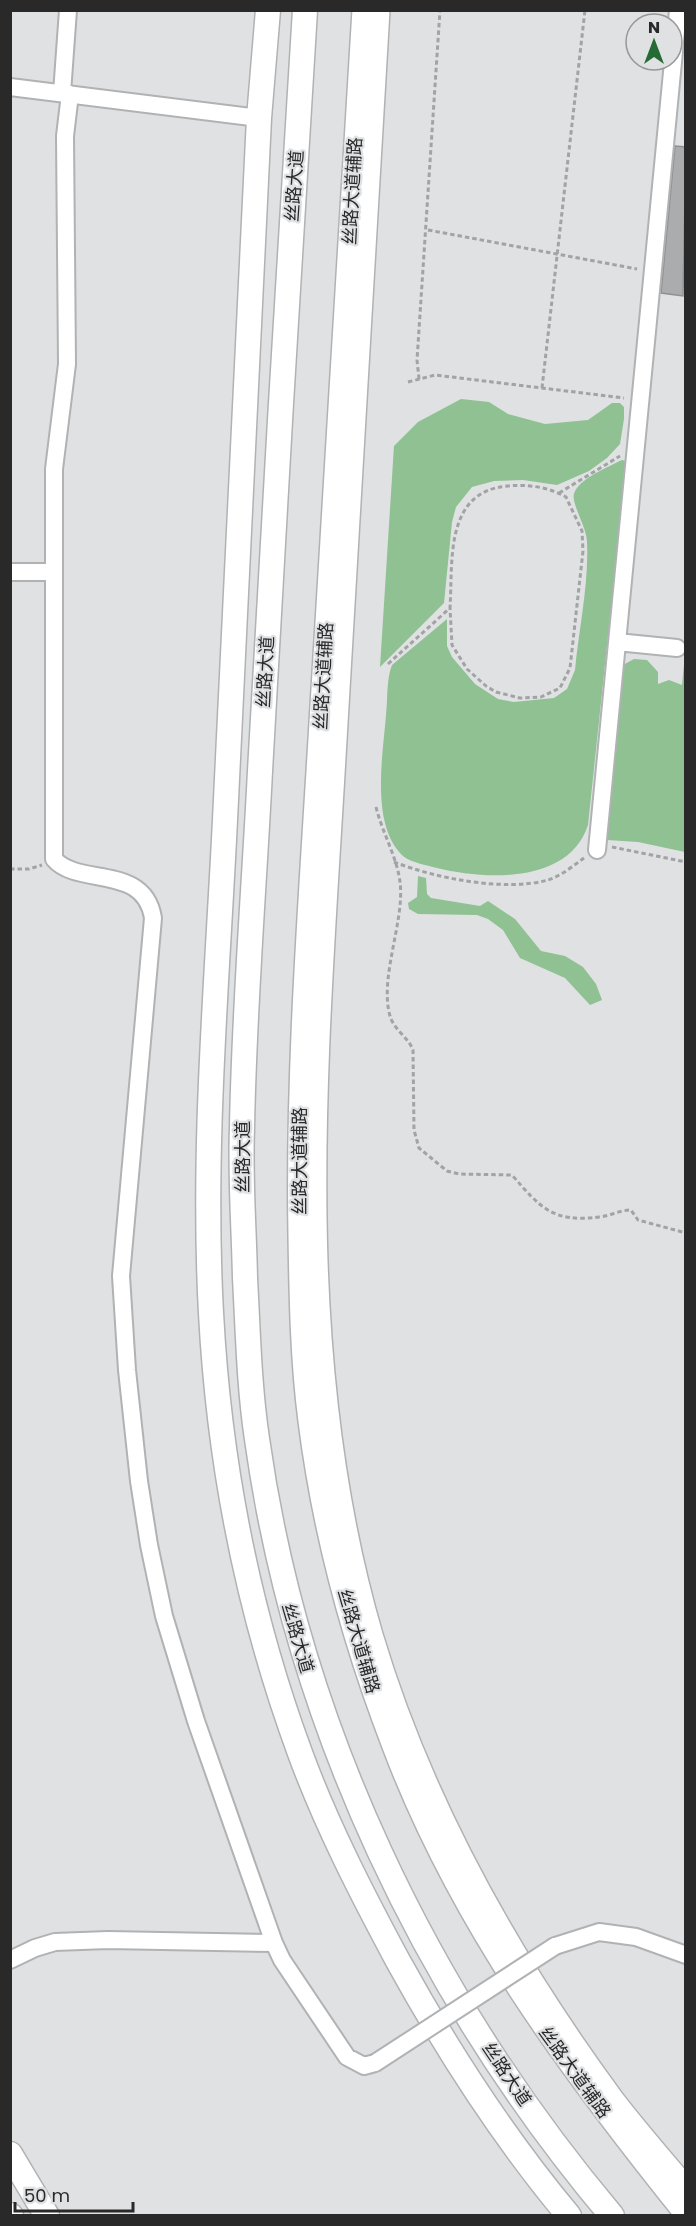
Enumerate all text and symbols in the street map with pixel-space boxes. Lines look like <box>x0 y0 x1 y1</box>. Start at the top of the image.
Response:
north arrow <box>624 12 684 72</box>
text: N <box>648 16 660 39</box>
street label: 丝路大道辅路 <box>337 136 367 246</box>
street label: 丝路大道 <box>279 149 309 223</box>
street label: 丝路大道辅路 <box>308 621 338 731</box>
street label: 丝路大道 <box>251 635 279 709</box>
street label: 丝路大道辅路 <box>287 1107 312 1215</box>
street label: 丝路大道 <box>230 1121 255 1193</box>
street label: 丝路大道辅路 <box>332 1586 386 1696</box>
street label: 丝路大道 <box>276 1600 320 1676</box>
street label: 丝路大道辅路 <box>533 2021 617 2123</box>
street label: 丝路大道 <box>477 2037 537 2111</box>
scale bar <box>15 2175 134 2213</box>
text: 50 m <box>24 2183 70 2208</box>

